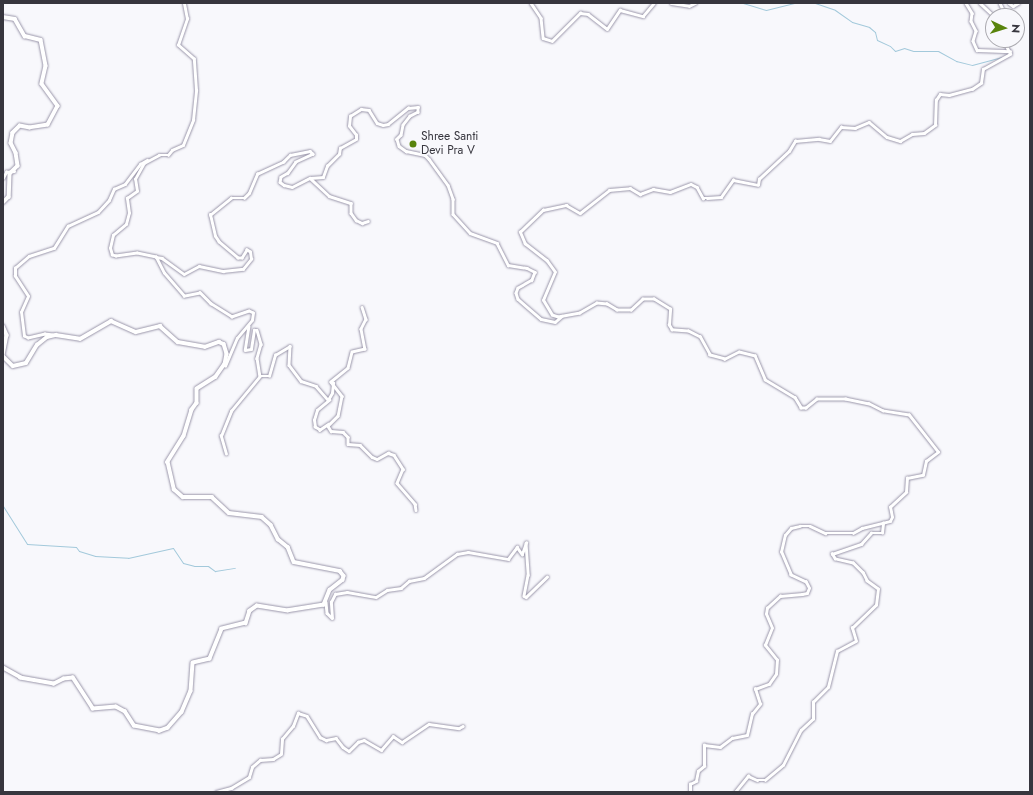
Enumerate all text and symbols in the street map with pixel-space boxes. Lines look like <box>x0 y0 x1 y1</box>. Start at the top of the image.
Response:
north arrow <box>985 8 1025 48</box>
text: N <box>1008 24 1024 34</box>
place label: Shree Santi Devi Pra V <box>421 130 478 158</box>
marker: Shree Santi Devi Pra V <box>408 139 418 149</box>

